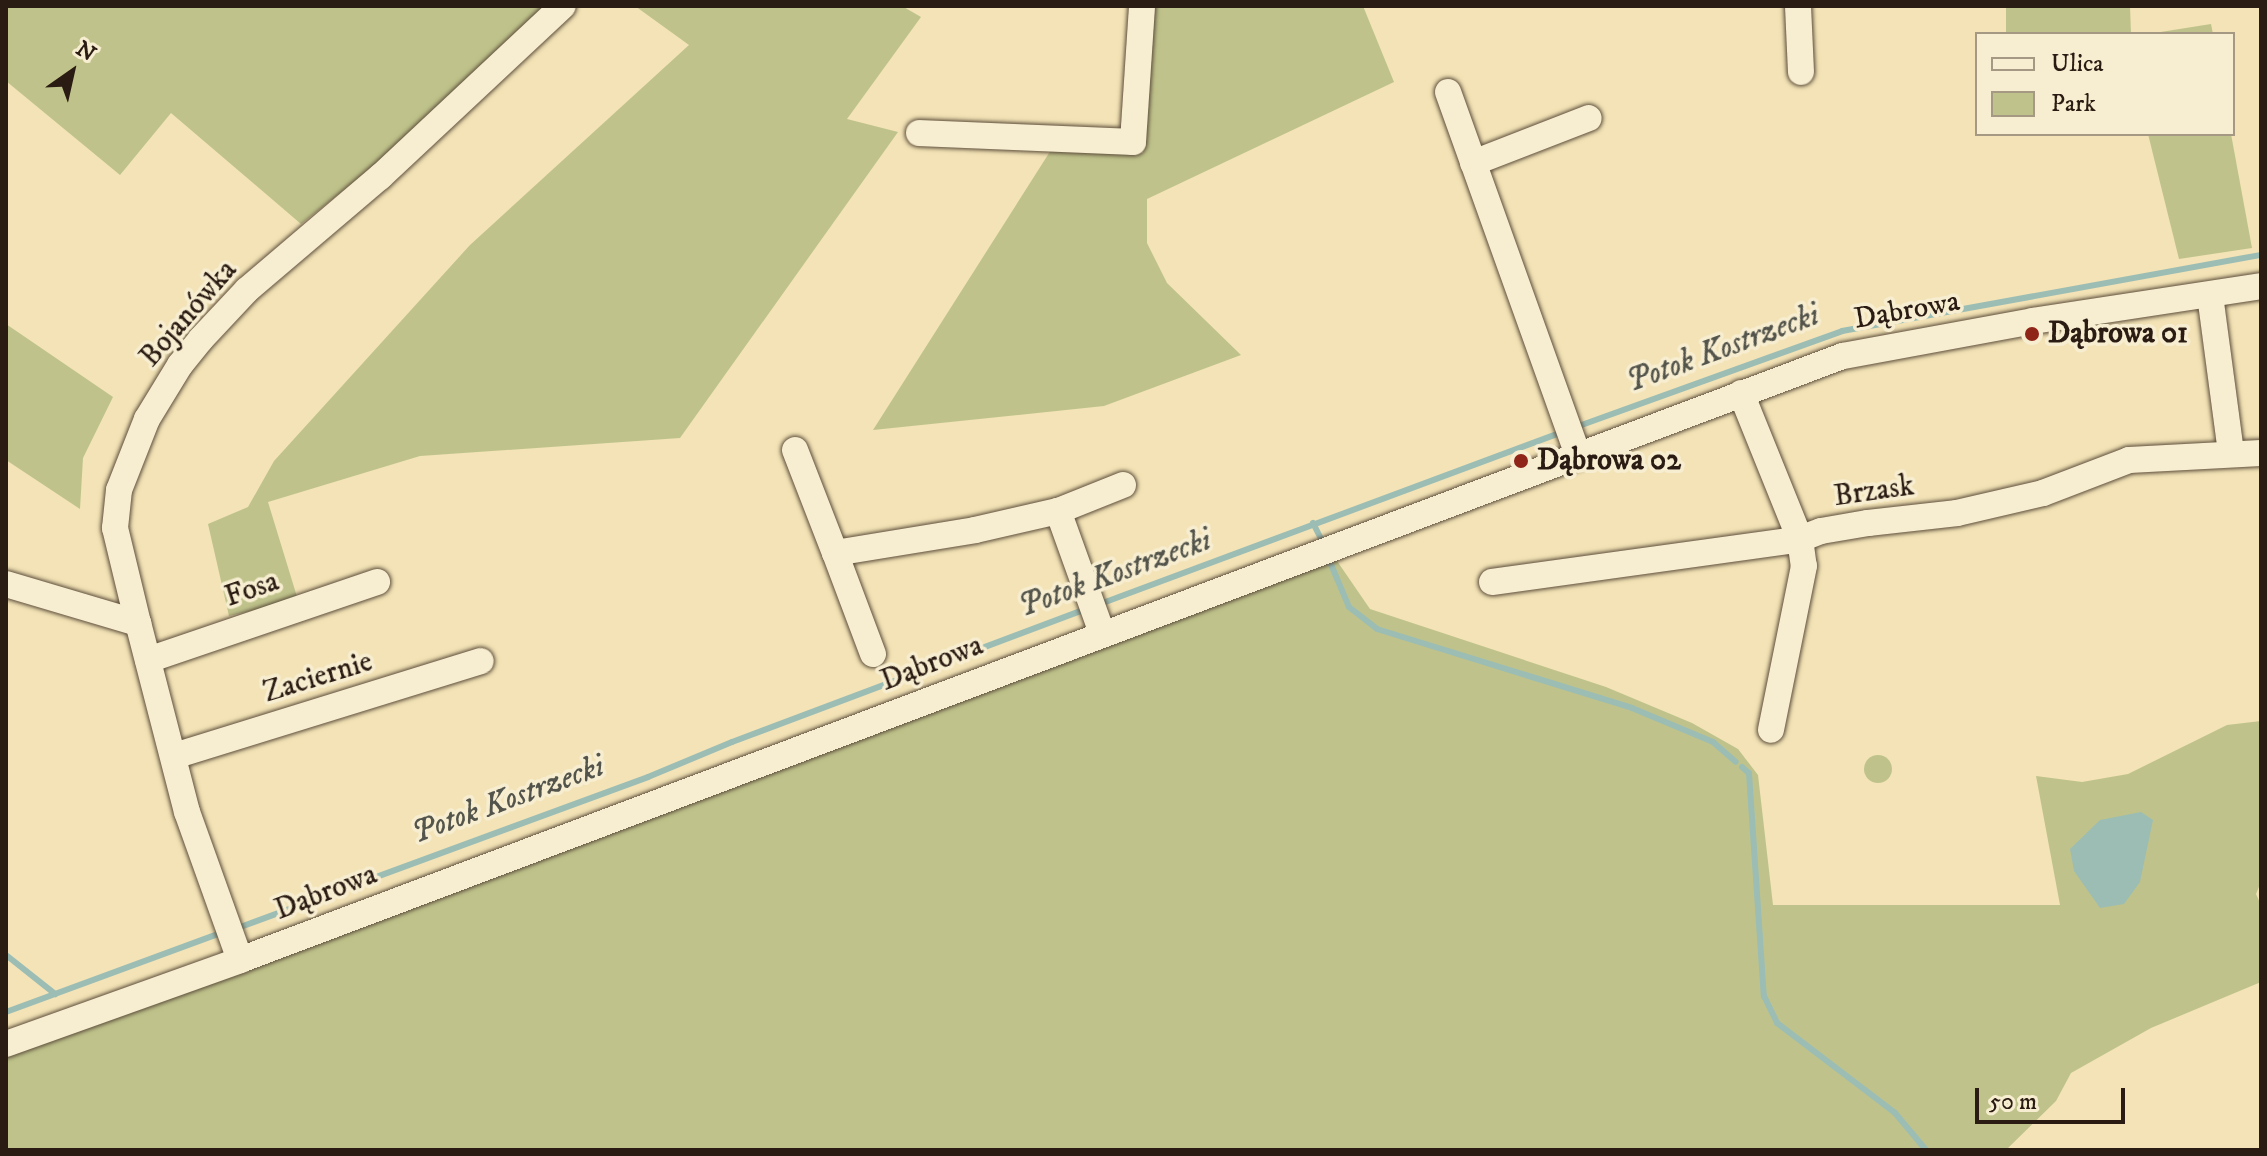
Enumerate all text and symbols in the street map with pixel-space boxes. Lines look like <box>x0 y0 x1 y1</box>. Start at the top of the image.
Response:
north arrow <box>32 32 112 112</box>
legend <box>1975 32 2235 136</box>
text: N <box>71 35 101 68</box>
text: Ulica <box>2051 49 2104 79</box>
text: Park <box>2051 89 2096 119</box>
street label: Bojanówka <box>133 253 245 375</box>
street label: Dąbrowa <box>1851 284 1963 338</box>
water label: Potok Kostrzecki <box>1621 296 1825 402</box>
place label: Dąbrowa 01 <box>2048 316 2188 352</box>
marker: Dąbrowa 01 <box>2023 325 2041 343</box>
place label: Dąbrowa 02 <box>1537 443 1681 479</box>
marker: Dąbrowa 02 <box>1512 452 1530 470</box>
street label: Brzask <box>1832 469 1916 515</box>
water label: Potok Kostrzecki <box>1013 521 1217 627</box>
street label: Fosa <box>220 564 284 616</box>
street label: Dąbrowa <box>876 628 988 700</box>
street label: Zaciernie <box>259 644 377 712</box>
water label: Potok Kostrzecki <box>406 747 610 853</box>
street label: Dąbrowa <box>270 857 382 929</box>
scale bar <box>1979 1072 2129 1122</box>
text: 50 m <box>1989 1087 2037 1117</box>

